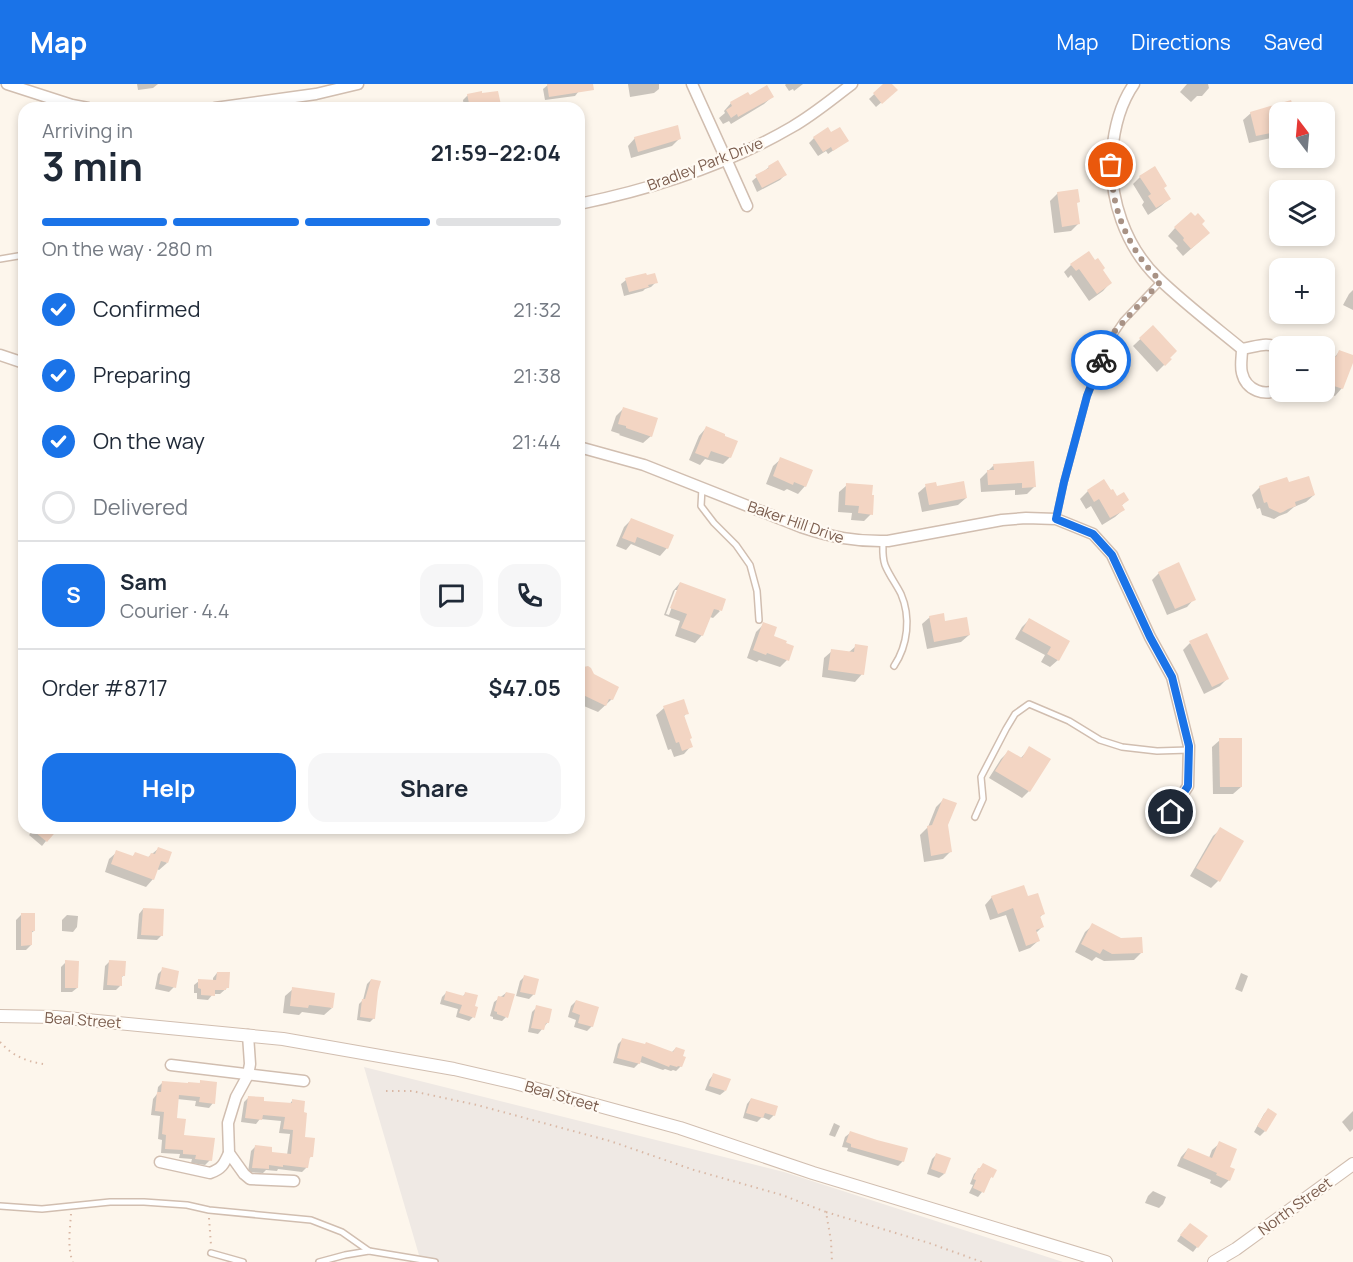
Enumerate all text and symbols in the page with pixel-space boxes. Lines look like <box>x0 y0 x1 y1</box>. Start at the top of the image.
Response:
text: Map <box>30 23 87 61</box>
text: Map <box>1057 28 1098 56</box>
text: Directions <box>1131 28 1231 56</box>
text: Saved <box>1264 28 1323 56</box>
north arrow <box>1269 102 1335 168</box>
map controls <box>1269 102 1335 402</box>
text: Arriving in <box>42 117 133 144</box>
street label: Bradley Park Drive <box>644 132 766 196</box>
text: 21:59–22:04 <box>431 138 561 168</box>
text: 3 min <box>42 139 143 193</box>
pin <box>1085 139 1136 190</box>
icon: bag <box>1094 148 1127 181</box>
button: layers <box>1269 180 1335 246</box>
text: On the way · 280 m <box>42 235 212 262</box>
button: + <box>1269 258 1335 324</box>
icon: check <box>42 293 75 326</box>
text: Confirmed <box>93 294 201 324</box>
text: 21:32 <box>513 296 561 323</box>
courier <box>1071 330 1131 390</box>
button: − <box>1269 336 1335 402</box>
icon: bike <box>1085 344 1118 377</box>
icon: check <box>42 359 75 392</box>
text: Preparing <box>93 360 191 390</box>
text: 21:38 <box>513 362 561 389</box>
icon: check <box>42 425 75 458</box>
text: On the way <box>93 426 205 456</box>
text: 21:44 <box>512 428 561 455</box>
text: Delivered <box>93 492 188 522</box>
street label: Baker Hill Drive <box>745 496 847 548</box>
button: chat <box>420 564 483 627</box>
button: phone <box>498 564 561 627</box>
text: Sam <box>120 567 167 597</box>
text: S <box>66 580 81 610</box>
text: Courier · 4.4 <box>120 597 230 624</box>
text: Order #8717 <box>42 673 168 703</box>
text: $47.05 <box>488 673 561 703</box>
button: Help <box>42 753 296 822</box>
button: Share <box>308 753 561 822</box>
pin <box>1145 786 1196 837</box>
icon: home <box>1154 795 1187 828</box>
street label: Beal Street <box>44 1007 122 1033</box>
street label: Beal Street <box>522 1075 602 1117</box>
street label: North Street <box>1254 1172 1336 1240</box>

